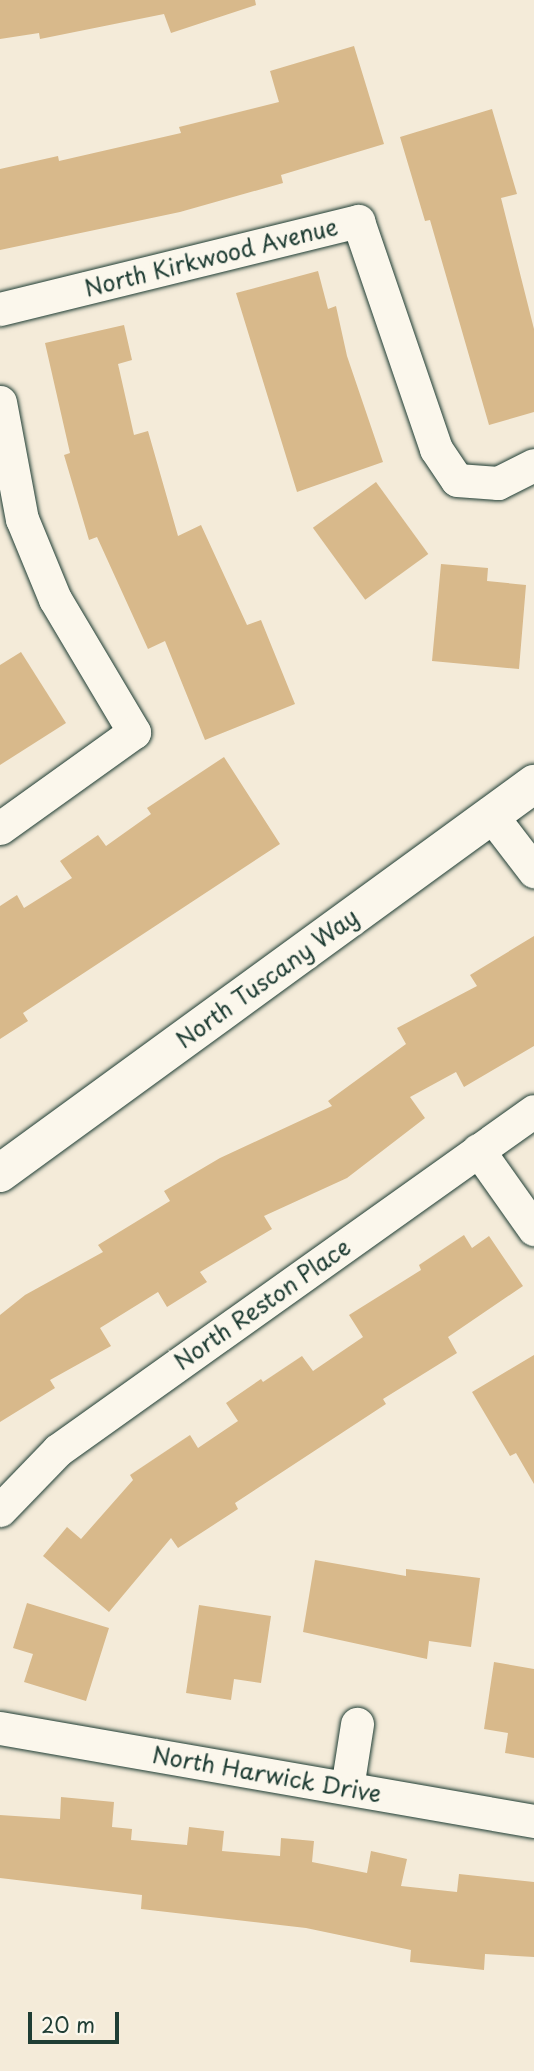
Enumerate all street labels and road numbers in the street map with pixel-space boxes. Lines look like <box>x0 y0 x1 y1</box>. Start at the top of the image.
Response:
street label: North Kirkwood Avenue <box>81 212 341 302</box>
street label: North Tuscany Way <box>170 902 364 1054</box>
street label: North Reston Place <box>167 1232 357 1376</box>
street label: North Harwick Drive <box>151 1740 383 1808</box>

